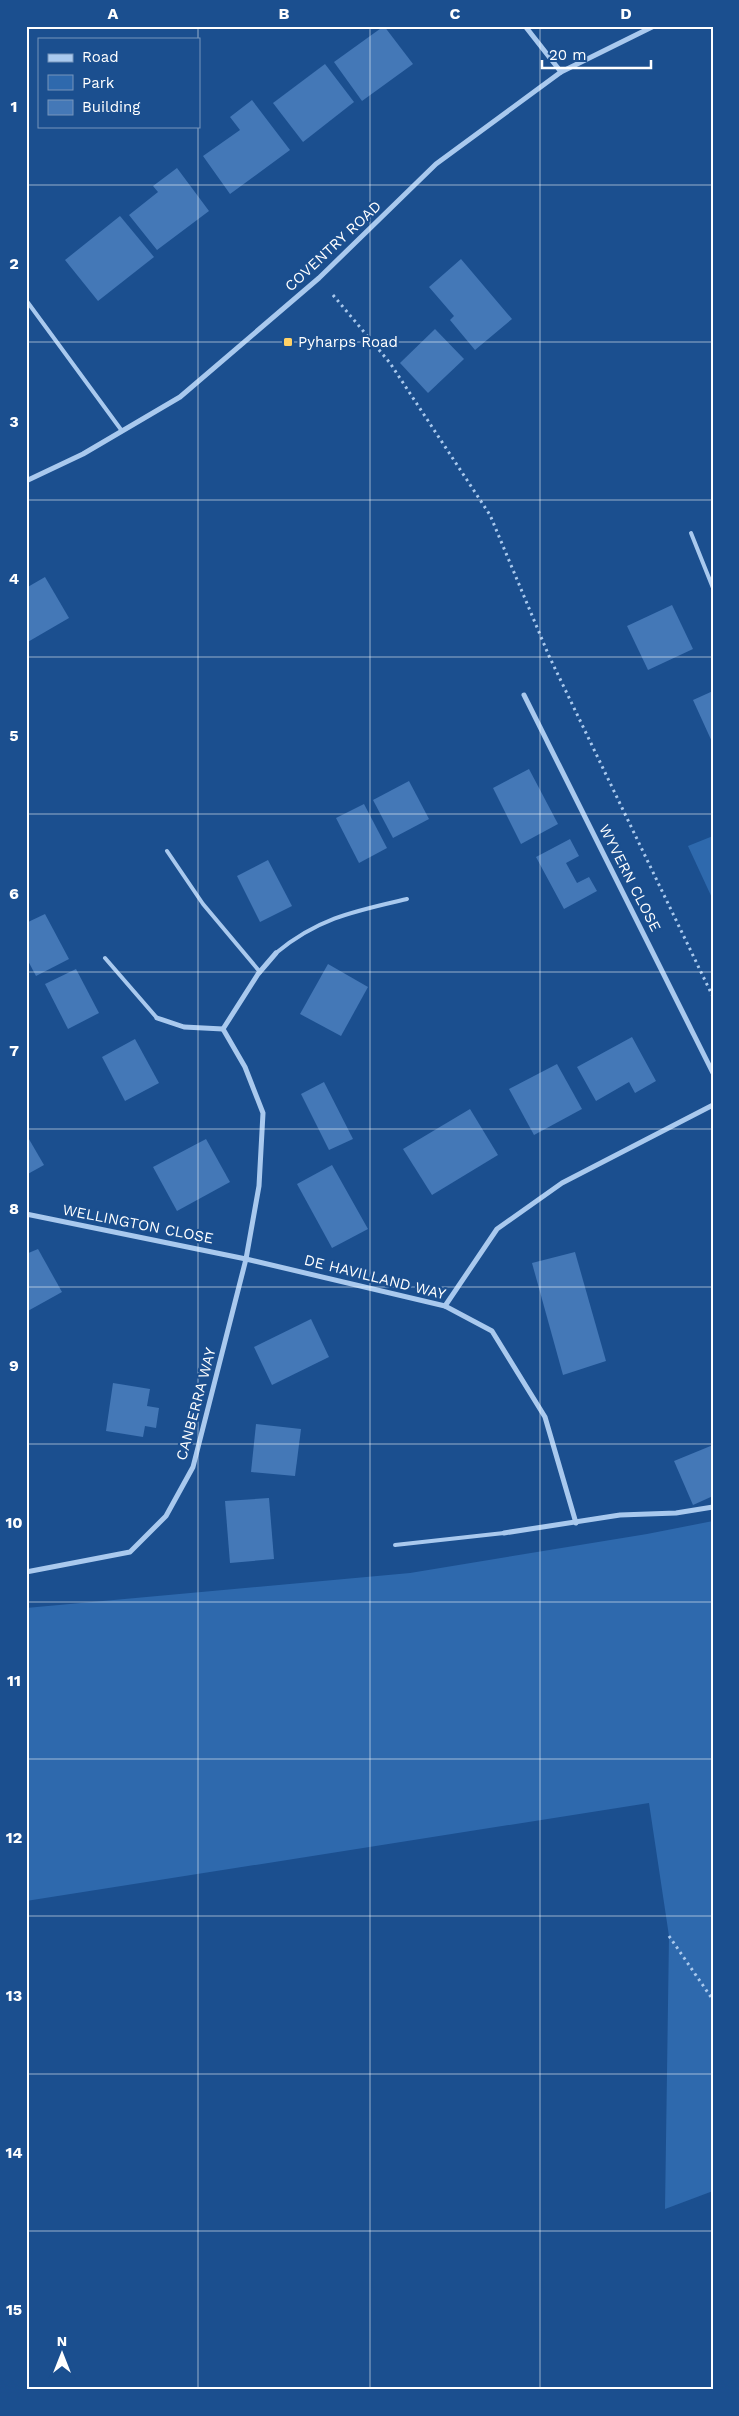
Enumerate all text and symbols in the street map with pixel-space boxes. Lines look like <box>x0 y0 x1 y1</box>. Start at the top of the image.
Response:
text: A <box>108 4 119 23</box>
text: B <box>279 4 290 23</box>
text: C <box>450 4 461 23</box>
text: D <box>620 4 632 23</box>
legend <box>38 38 200 128</box>
scale bar <box>542 38 650 70</box>
text: 20 m <box>549 46 587 64</box>
text: Road <box>82 48 119 66</box>
text: Park <box>82 74 115 92</box>
text: 1 <box>11 97 17 116</box>
text: Building <box>82 98 140 116</box>
street label: COVENTRY ROAD <box>281 197 385 295</box>
text: 2 <box>9 254 19 273</box>
place label: Pyharps Road <box>298 333 398 351</box>
marker: Pyharps Road <box>282 336 294 348</box>
text: 3 <box>9 412 19 431</box>
text: 4 <box>9 569 19 588</box>
text: 5 <box>9 726 19 745</box>
street label: WYVERN CLOSE <box>595 821 665 935</box>
text: 6 <box>9 884 19 903</box>
text: 7 <box>9 1041 19 1060</box>
text: 8 <box>9 1199 19 1218</box>
street label: WELLINGTON CLOSE <box>61 1201 215 1247</box>
street label: DE HAVILLAND WAY <box>302 1251 448 1303</box>
street label: CANBERRA WAY <box>172 1345 220 1462</box>
text: 9 <box>9 1356 19 1375</box>
text: 10 <box>5 1513 23 1532</box>
text: 11 <box>7 1671 21 1690</box>
text: 12 <box>6 1828 22 1847</box>
text: 13 <box>6 1986 22 2005</box>
text: 14 <box>5 2143 23 2162</box>
text: 15 <box>6 2300 22 2319</box>
north arrow <box>38 2328 88 2378</box>
text: N <box>57 2333 67 2349</box>

